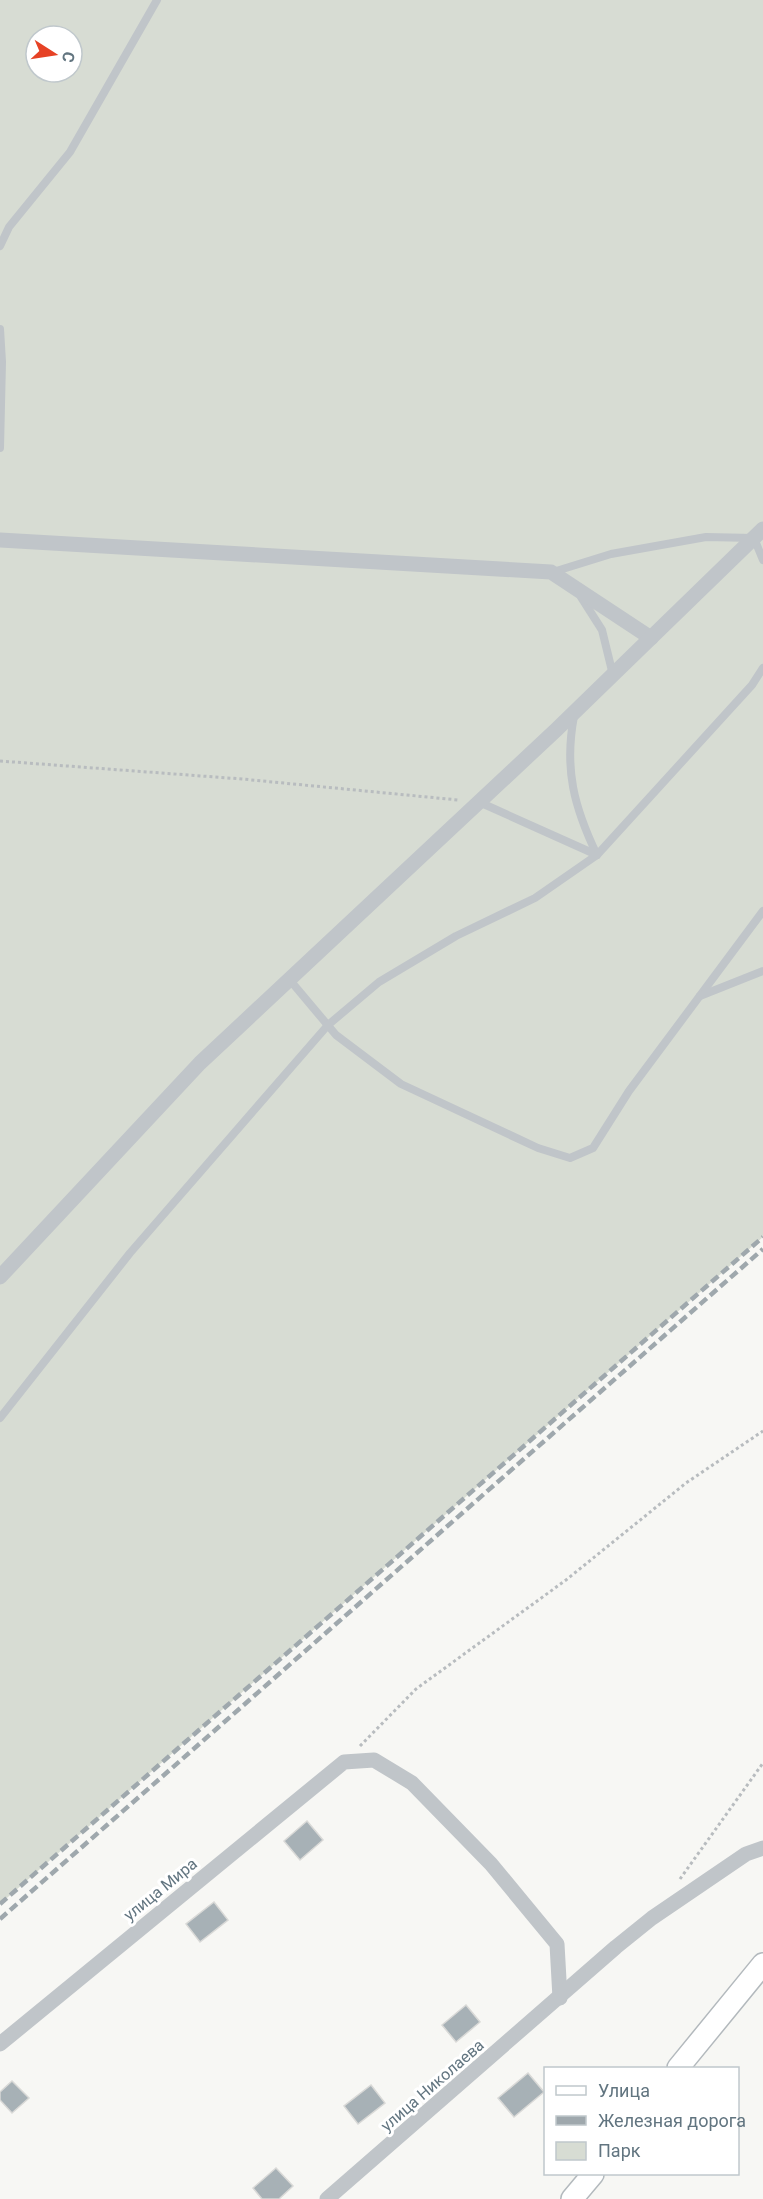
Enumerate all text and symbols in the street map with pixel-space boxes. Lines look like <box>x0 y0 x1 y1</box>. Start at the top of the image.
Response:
north arrow <box>24 24 84 84</box>
text: С <box>58 50 79 64</box>
street label: улица Мира <box>120 1854 201 1925</box>
street label: улица Николаева <box>377 2035 488 2135</box>
legend <box>544 2067 739 2175</box>
text: Улица <box>598 2080 650 2101</box>
text: Железная дорога <box>598 2110 746 2131</box>
text: Парк <box>598 2140 641 2161</box>

